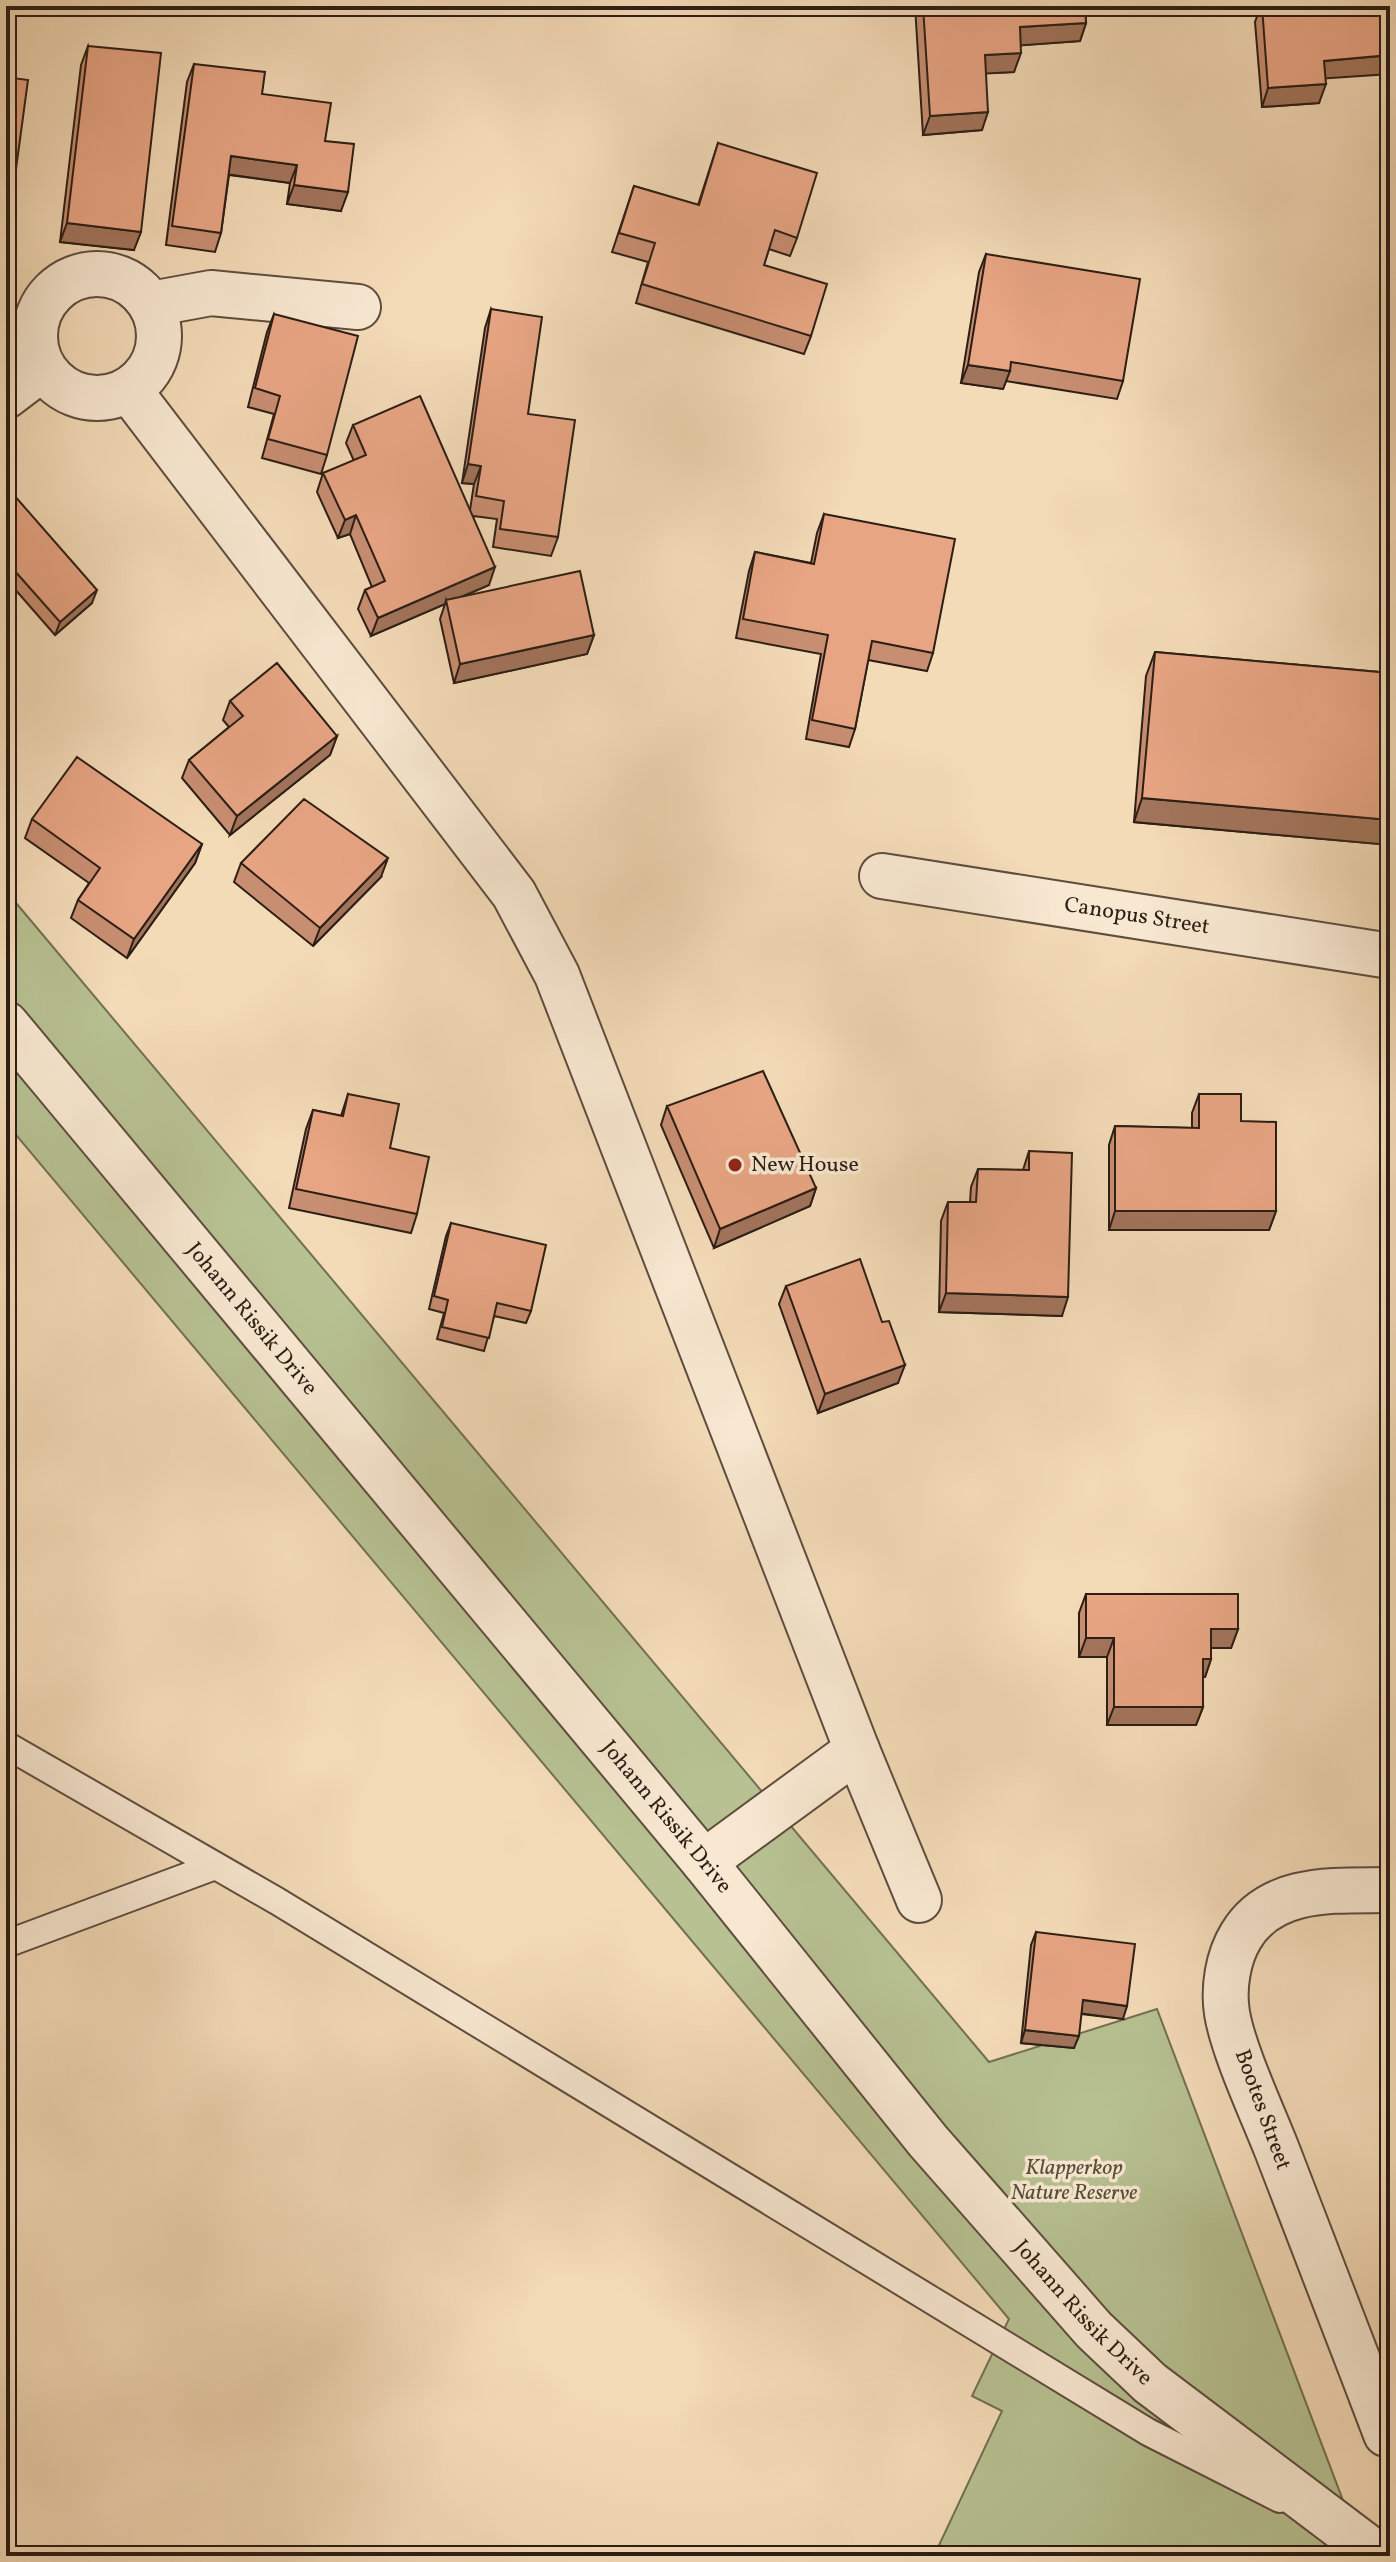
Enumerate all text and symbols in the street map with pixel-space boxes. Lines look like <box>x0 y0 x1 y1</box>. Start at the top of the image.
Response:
street label: Canopus Street <box>1062 889 1212 943</box>
place label: New House <box>751 1150 859 1181</box>
marker: New House <box>726 1156 744 1174</box>
street label: Johann Rissik Drive <box>179 1236 325 1402</box>
street label: Johann Rissik Drive <box>594 1734 739 1900</box>
street label: Bootes Street <box>1226 2045 1298 2175</box>
park label: Klapperkop Nature Reserve <box>1011 2153 1137 2209</box>
street label: Johann Rissik Drive <box>1006 2233 1159 2393</box>

